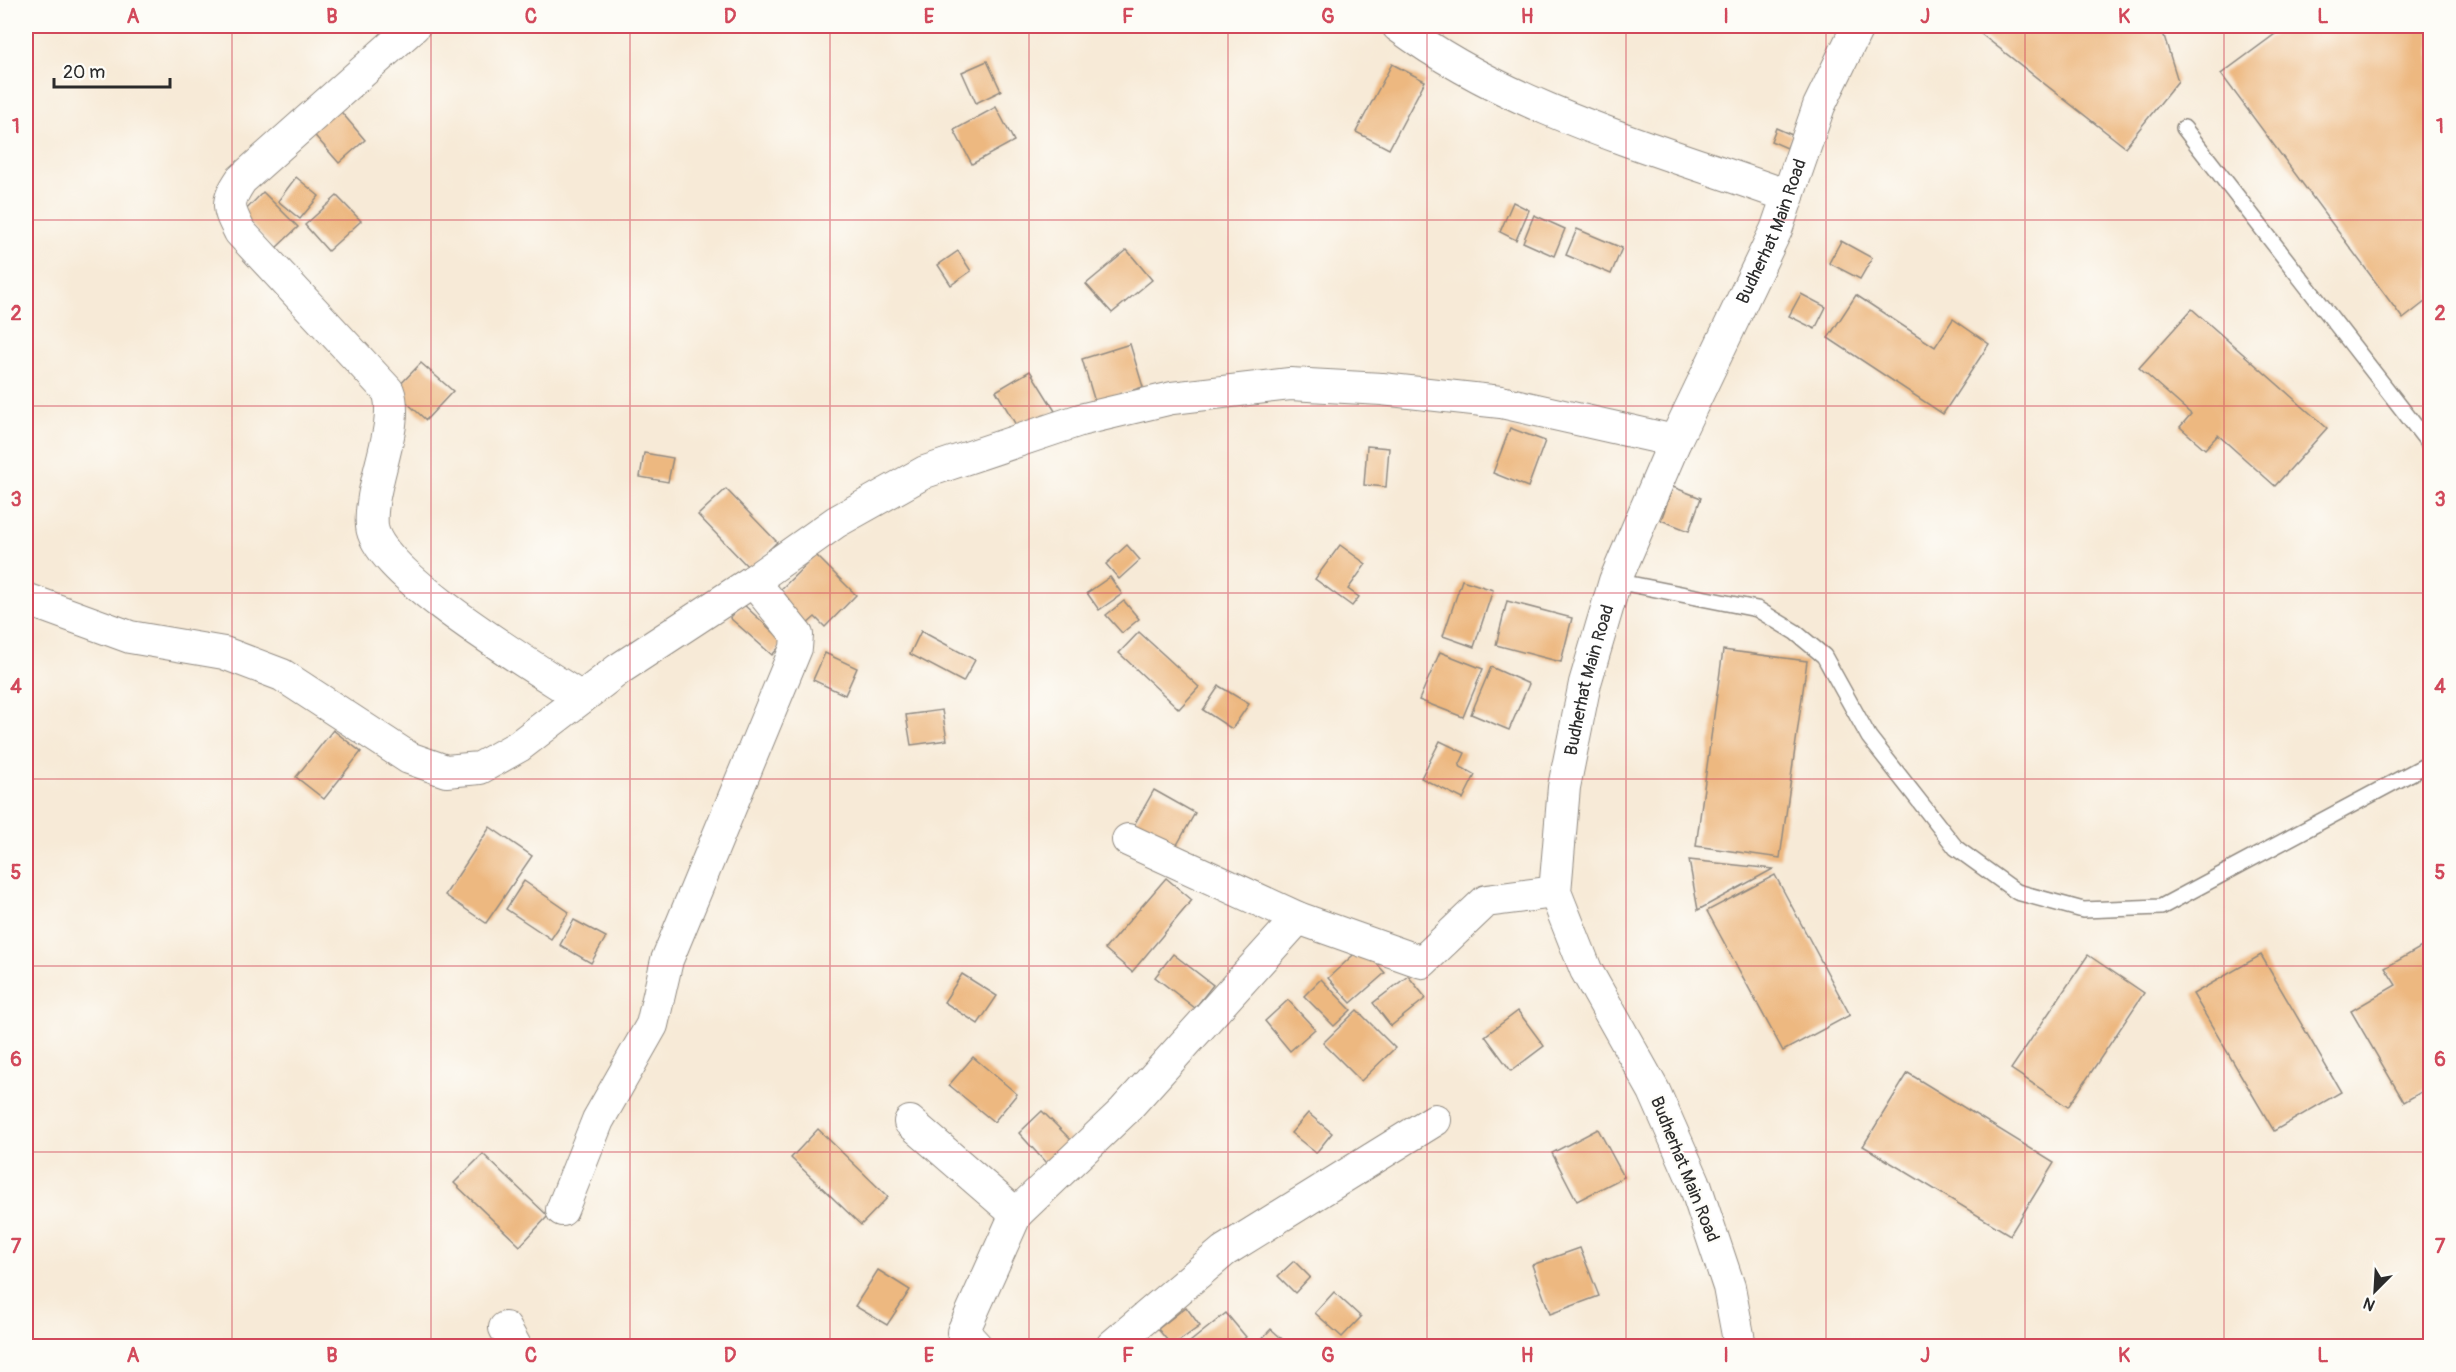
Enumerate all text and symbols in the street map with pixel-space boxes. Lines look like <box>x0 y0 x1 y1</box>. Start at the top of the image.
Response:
text: A <box>127 4 140 29</box>
text: B <box>326 4 338 29</box>
text: C <box>525 4 537 29</box>
text: D <box>724 4 737 29</box>
text: E <box>924 4 935 29</box>
text: F <box>1122 4 1134 29</box>
text: G <box>1321 4 1335 29</box>
text: H <box>1521 4 1534 29</box>
text: I <box>1723 4 1729 29</box>
text: J <box>1920 4 1930 29</box>
text: K <box>2118 4 2130 29</box>
text: L <box>2317 4 2329 29</box>
scale bar <box>54 51 170 89</box>
text: 20 m <box>63 61 105 84</box>
text: 1 <box>12 114 20 139</box>
text: 1 <box>2436 114 2444 139</box>
street label: Budherhat Main Road <box>1731 156 1812 308</box>
text: 2 <box>10 301 22 326</box>
text: 2 <box>2434 301 2446 326</box>
text: 3 <box>10 487 22 512</box>
text: 3 <box>2434 487 2446 512</box>
street label: Budherhat Main Road <box>1560 602 1619 758</box>
text: 4 <box>10 674 22 699</box>
text: 4 <box>2434 674 2446 699</box>
text: 5 <box>11 860 22 885</box>
text: 5 <box>2435 860 2446 885</box>
text: 6 <box>10 1047 22 1072</box>
text: 6 <box>2434 1047 2446 1072</box>
street label: Budherhat Main Road <box>1645 1093 1724 1245</box>
text: 7 <box>11 1234 22 1259</box>
text: 7 <box>2435 1234 2446 1259</box>
north arrow <box>2345 1261 2405 1321</box>
text: N <box>2360 1292 2378 1315</box>
text: A <box>127 1343 140 1368</box>
text: B <box>326 1343 338 1368</box>
text: C <box>525 1343 537 1368</box>
text: D <box>724 1343 737 1368</box>
text: E <box>924 1343 935 1368</box>
text: F <box>1122 1343 1134 1368</box>
text: G <box>1321 1343 1335 1368</box>
text: H <box>1521 1343 1534 1368</box>
text: I <box>1723 1343 1729 1368</box>
text: J <box>1920 1343 1930 1368</box>
text: K <box>2118 1343 2130 1368</box>
text: L <box>2317 1343 2329 1368</box>

